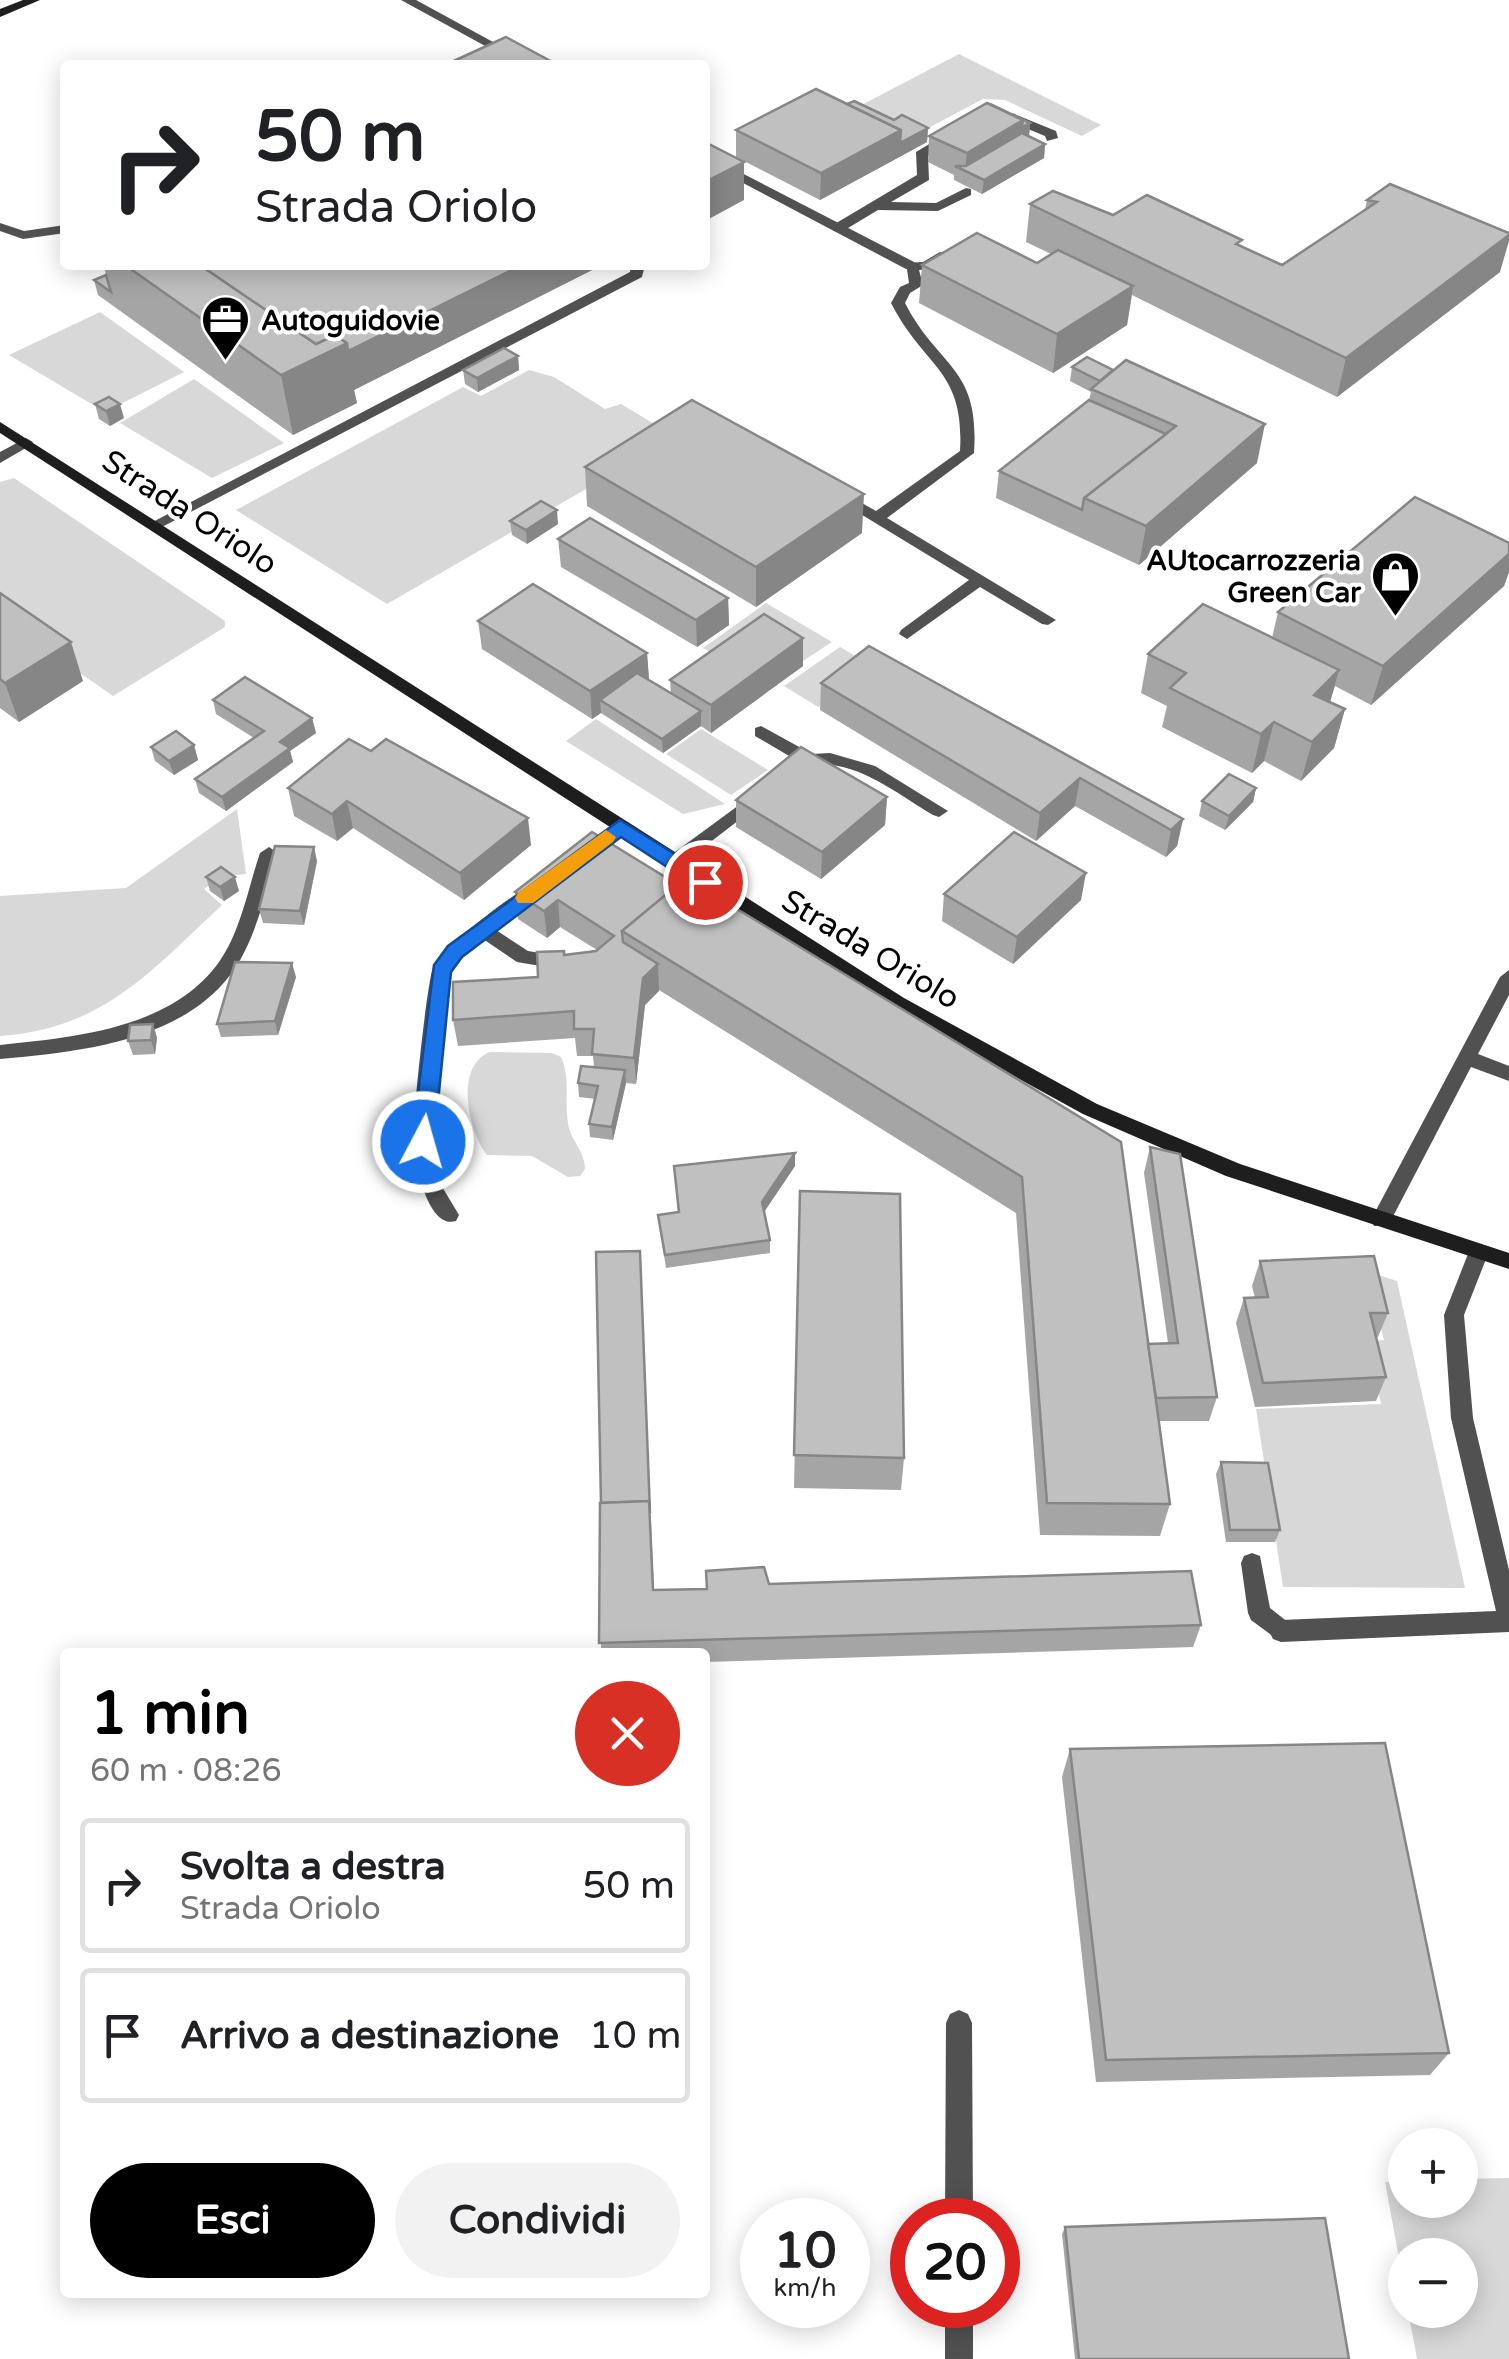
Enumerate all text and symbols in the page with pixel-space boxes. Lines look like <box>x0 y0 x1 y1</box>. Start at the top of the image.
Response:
text: 50 m <box>255 96 425 180</box>
icon: right <box>90 100 220 230</box>
text: Strada Oriolo <box>255 181 537 235</box>
office icon: Autoguidovie <box>200 294 252 362</box>
place label: Autoguidovie <box>261 304 440 338</box>
street label: Strada Oriolo <box>95 442 284 583</box>
place label: AUtocarrozzeria Green Car <box>1146 544 1362 610</box>
shop icon: AUtocarrozzeria Green Car <box>1370 550 1422 618</box>
pin <box>663 840 748 925</box>
icon: arrive <box>678 855 733 910</box>
street label: Strada Oriolo <box>775 882 966 1018</box>
position arrow <box>371 1090 475 1194</box>
text: 1 min <box>90 1678 250 1750</box>
button: close <box>575 1681 680 1786</box>
text: 60 m · 08:26 <box>90 1752 282 1790</box>
text: Svolta a destra <box>180 1844 446 1890</box>
icon: right <box>95 1858 150 1913</box>
text: 50 m <box>583 1863 675 1909</box>
text: Strada Oriolo <box>180 1890 381 1928</box>
icon: arrive <box>95 2008 150 2063</box>
text: Arrivo a destinazione <box>180 2013 559 2059</box>
text: 10 m <box>589 2013 681 2059</box>
map controls <box>1388 2128 1478 2328</box>
button: + <box>1388 2128 1478 2218</box>
button: Esci <box>90 2163 375 2278</box>
button: Condividi <box>395 2163 680 2278</box>
speed limit sign: 20 <box>890 2198 1020 2328</box>
text: 10 <box>774 2221 836 2281</box>
button: − <box>1388 2238 1478 2328</box>
text: km/h <box>774 2273 836 2303</box>

